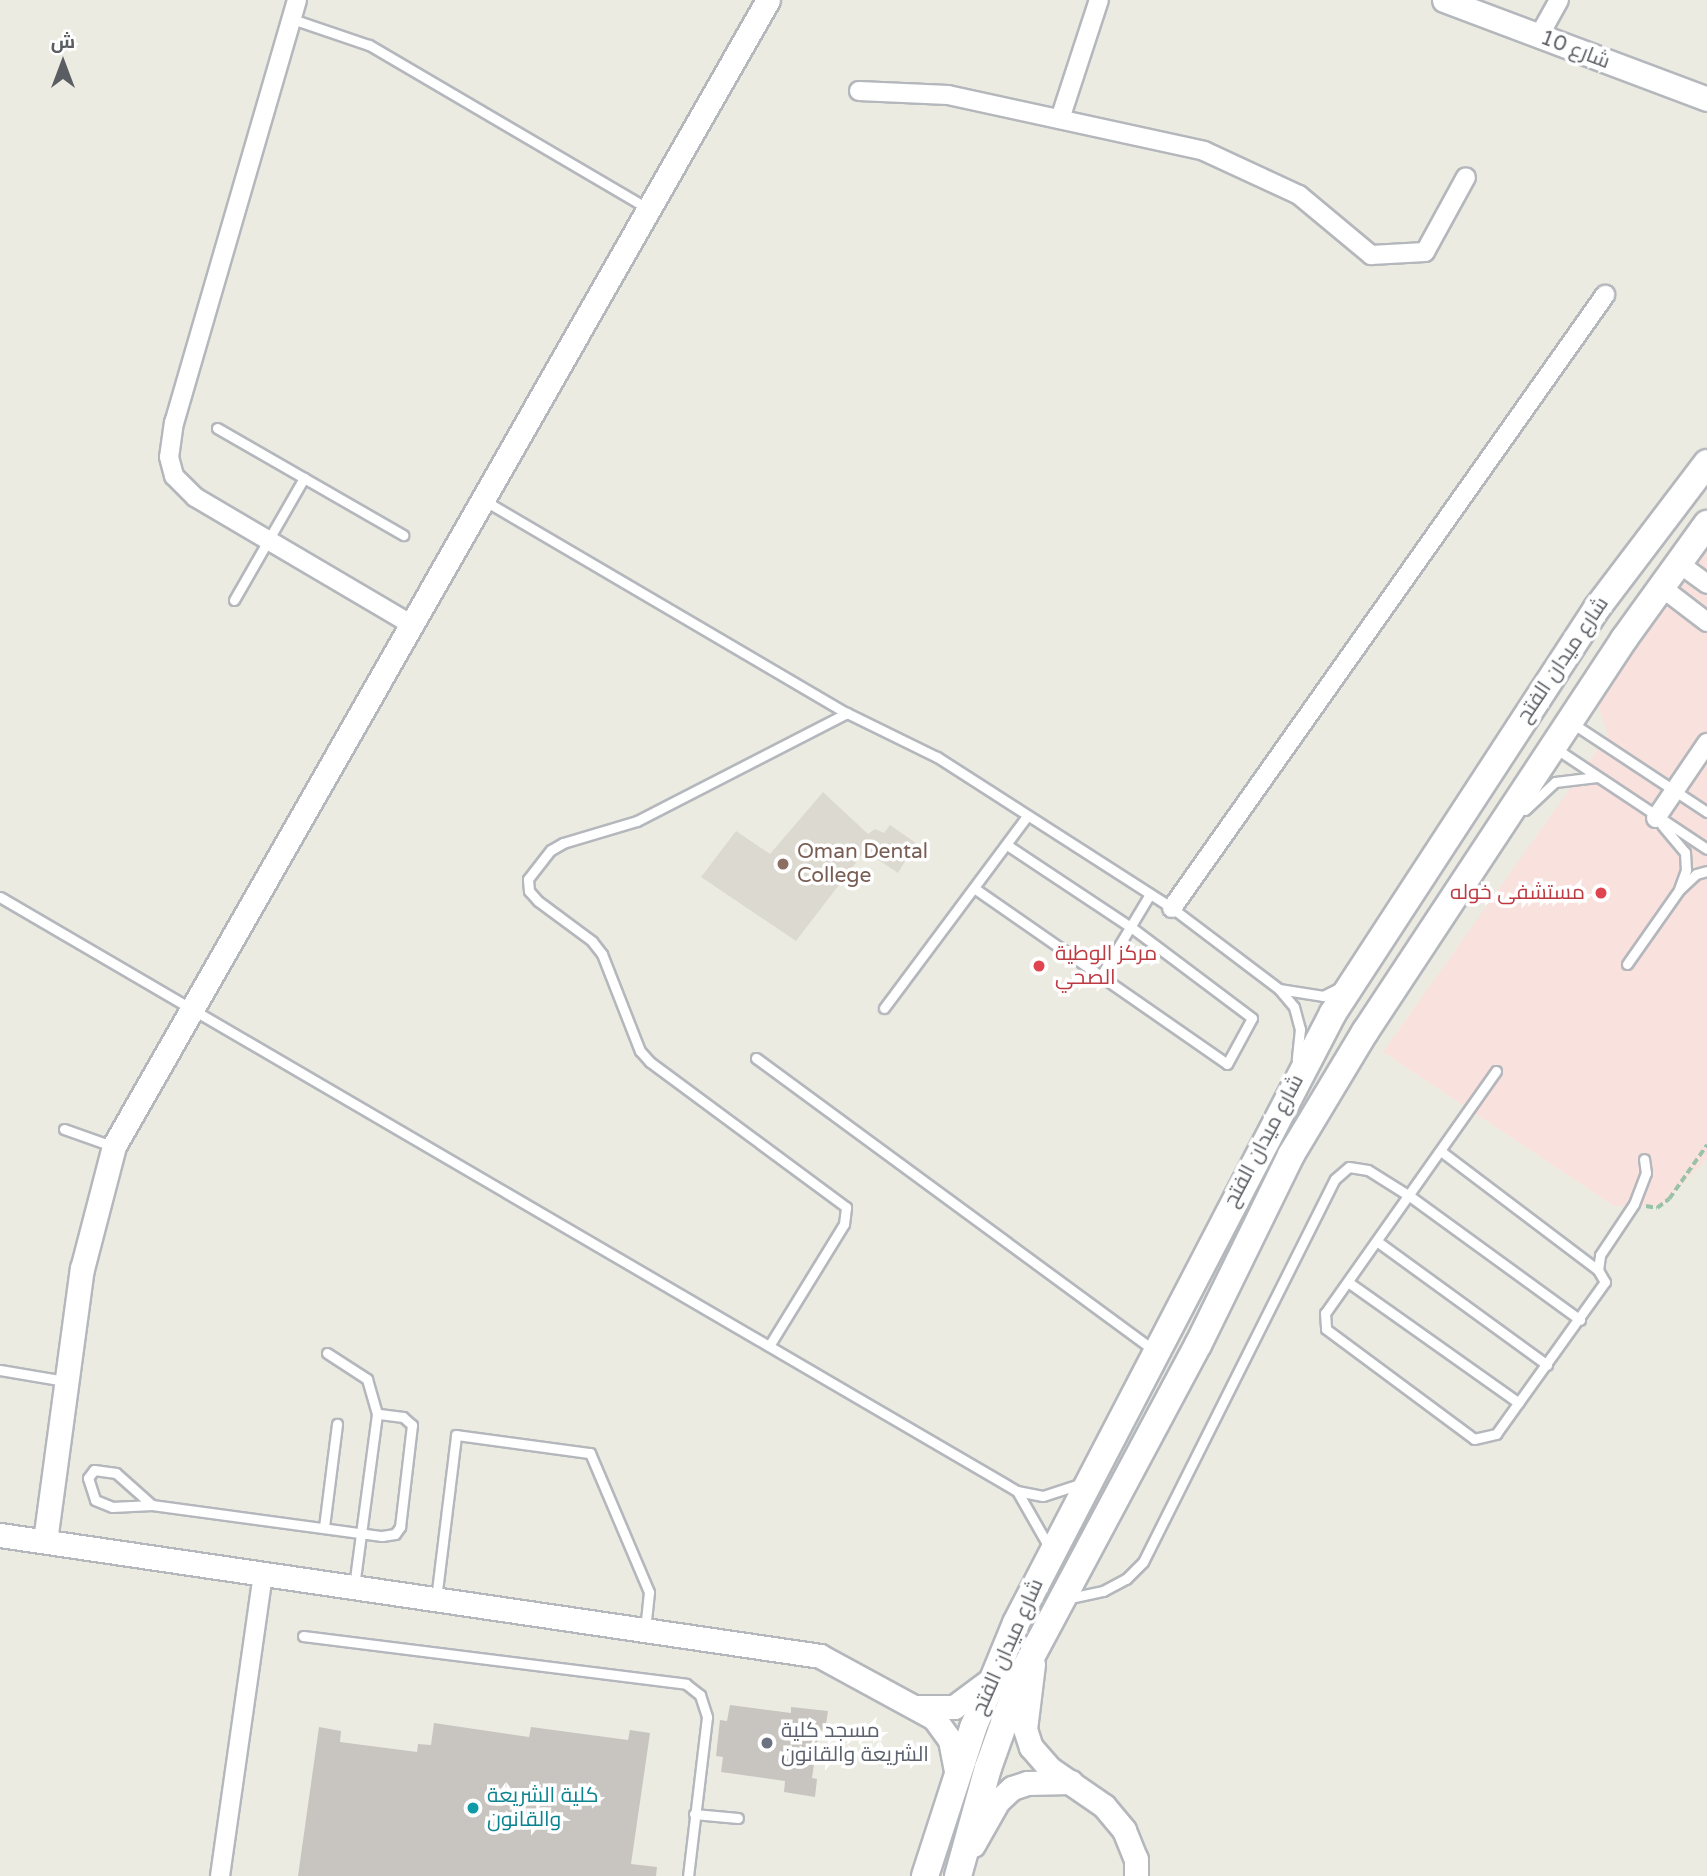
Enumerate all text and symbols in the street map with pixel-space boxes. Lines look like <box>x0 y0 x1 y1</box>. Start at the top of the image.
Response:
street label: شارع 10 <box>1537 25 1613 75</box>
north arrow <box>28 28 98 98</box>
text: ش <box>51 31 75 53</box>
street label: شارع ميدان الفتح <box>1512 592 1614 728</box>
place label: Oman Dental College <box>797 839 928 889</box>
marker: Oman Dental College <box>775 856 791 872</box>
place label: مستشفى خوله <box>1450 880 1585 906</box>
marker: مستشفى خوله <box>1591 883 1611 903</box>
place label: مركز الوطية الصحي <box>1055 941 1157 991</box>
marker: مركز الوطية الصحي <box>1029 956 1049 976</box>
street label: شارع ميدان الفتح <box>1219 1070 1309 1212</box>
street label: شارع ميدان الفتح <box>967 1575 1049 1719</box>
place label: مسجد كلية الشريعة والقانون <box>781 1718 929 1768</box>
marker: مسجد كلية الشريعة والقانون <box>759 1735 775 1751</box>
place label: كلية الشريعة والقانون <box>487 1783 599 1833</box>
marker: كلية الشريعة والقانون <box>465 1800 481 1816</box>

